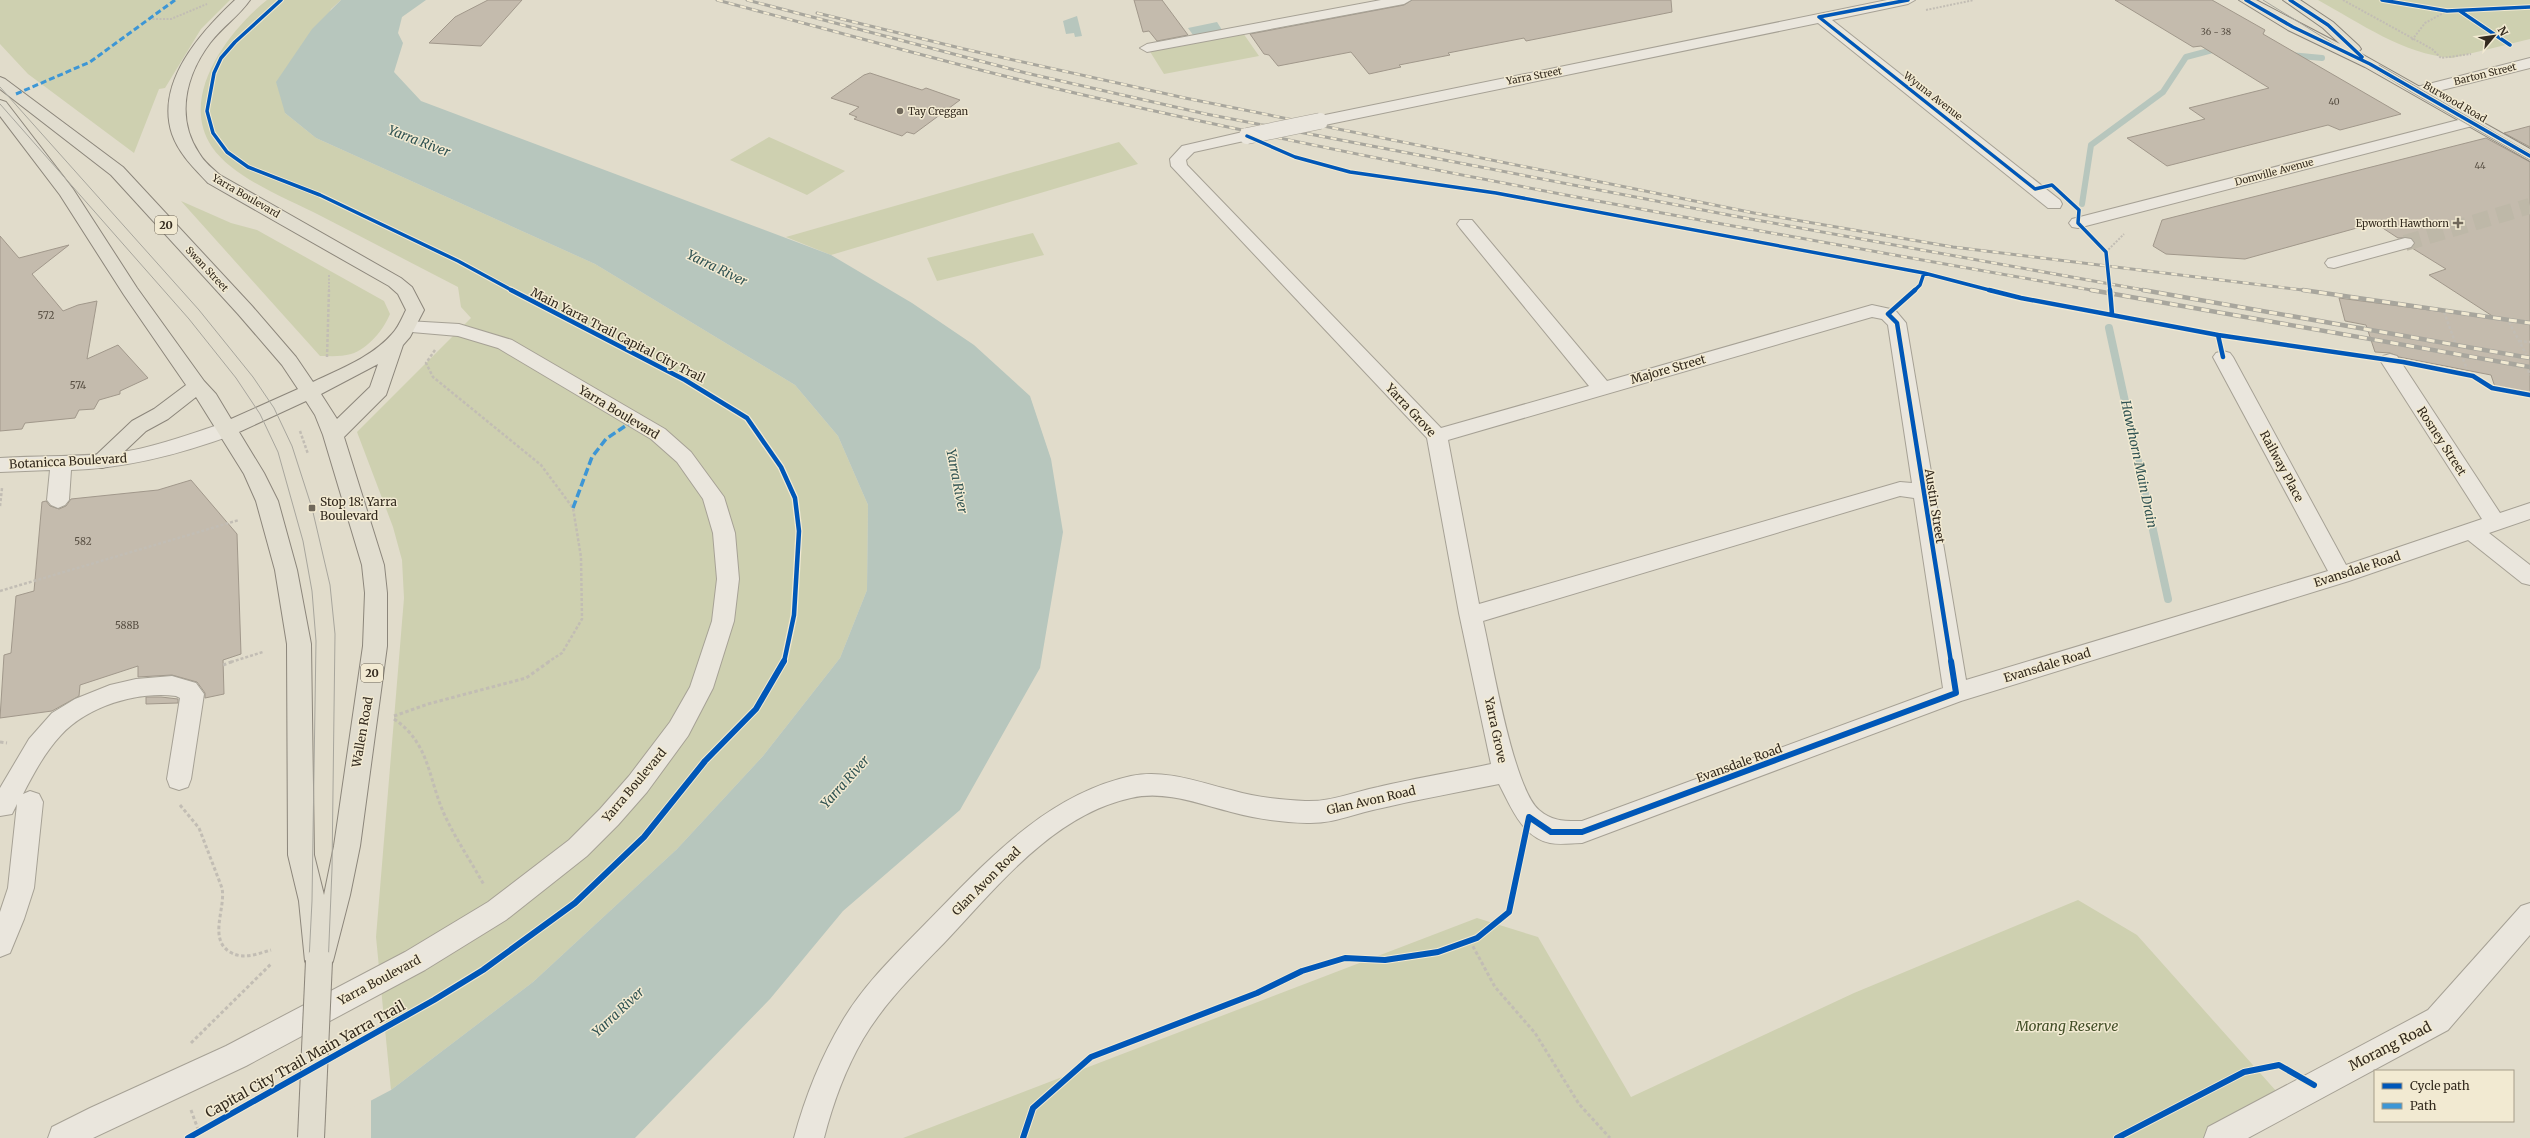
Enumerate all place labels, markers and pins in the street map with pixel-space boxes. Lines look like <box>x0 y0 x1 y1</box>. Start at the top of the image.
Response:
place label: Tay Creggan <box>908 105 969 118</box>
marker: Tay Creggan <box>895 106 905 116</box>
place label: Epworth Hawthorn <box>2356 217 2449 230</box>
marker: Epworth Hawthorn <box>2452 217 2464 229</box>
place label: Stop 18: Yarra Boulevard <box>320 494 398 523</box>
marker: Stop 18: Yarra Boulevard <box>307 503 317 513</box>

